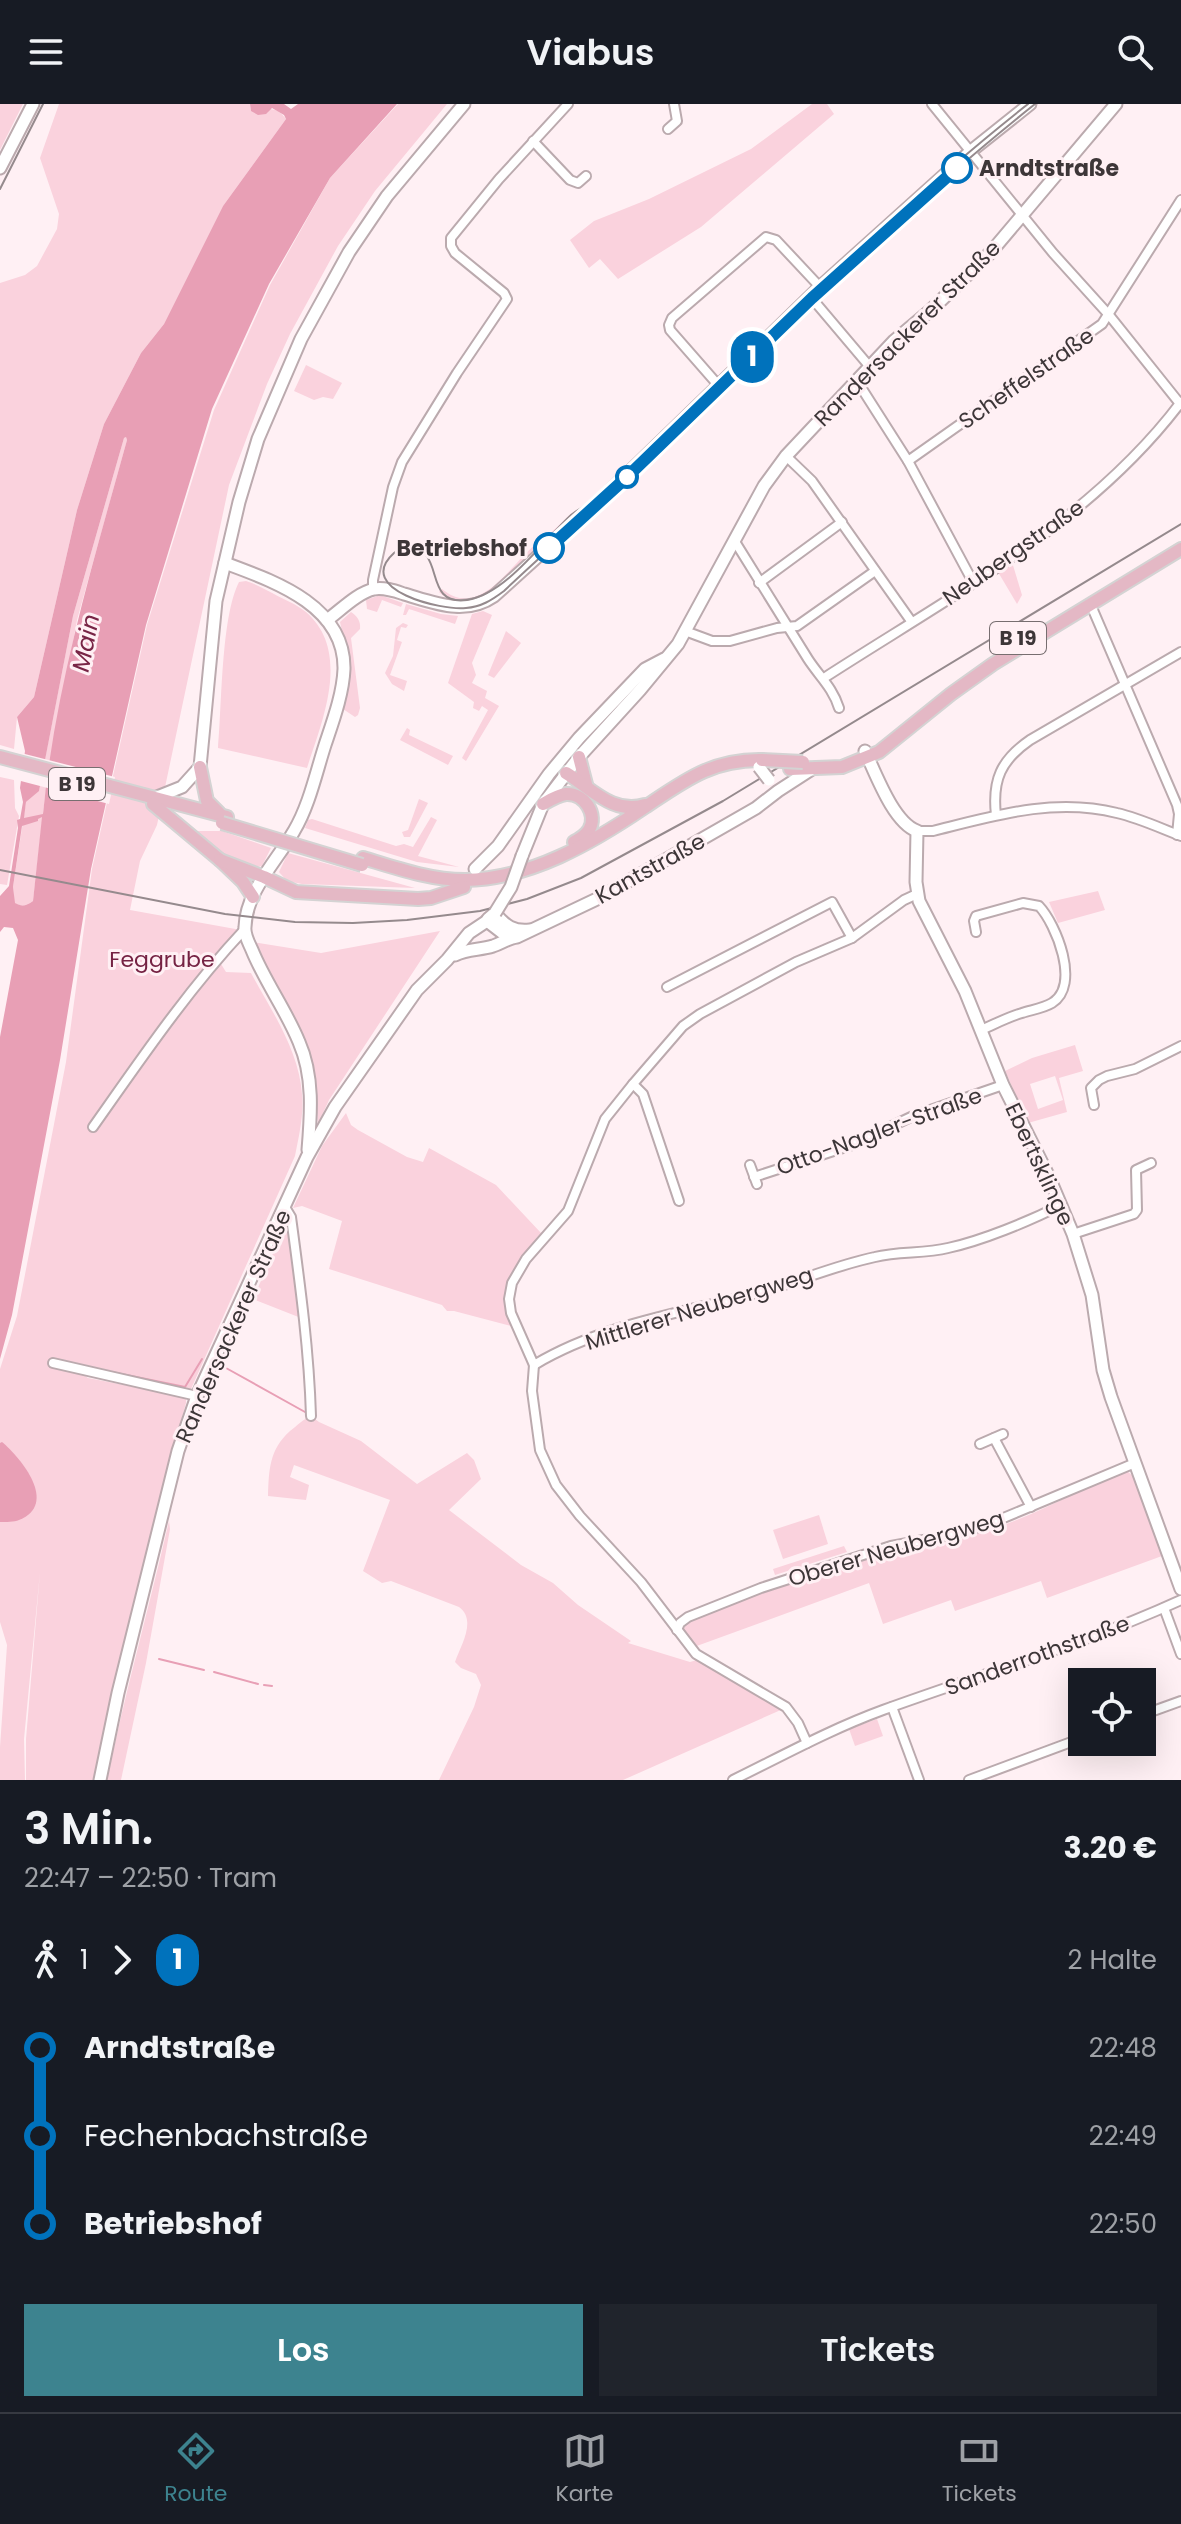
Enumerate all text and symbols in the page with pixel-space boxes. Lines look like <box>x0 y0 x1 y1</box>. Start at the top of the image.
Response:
text: Viabus <box>527 27 654 78</box>
icon: menu <box>24 30 68 74</box>
icon: search <box>1113 30 1157 74</box>
marker: Arndtstraße <box>942 153 972 183</box>
place label: Arndtstraße <box>979 153 1119 184</box>
street label: Randersackerer Straße <box>807 233 1008 434</box>
street label: Scheffelstraße <box>952 320 1100 437</box>
line badge: 1 <box>726 331 778 383</box>
text: 1 <box>747 337 757 376</box>
unlabelled marker <box>616 466 638 488</box>
street label: Neubergstraße <box>936 492 1090 613</box>
place label: Betriebshof <box>397 533 527 564</box>
marker: Betriebshof <box>534 533 564 563</box>
water label: Main <box>64 611 107 675</box>
road number: B 19 <box>990 622 1046 654</box>
road number: B 19 <box>49 768 105 800</box>
street label: Kantstraße <box>590 825 711 911</box>
park label: Feggrube <box>109 944 215 975</box>
street label: Otto-Nagler-Straße <box>772 1080 986 1183</box>
street label: Ebertsklinge <box>998 1098 1082 1231</box>
street label: Randersackerer Straße <box>168 1205 299 1448</box>
street label: Mittlerer Neubergweg <box>581 1259 817 1358</box>
street label: Oberer Neubergweg <box>785 1503 1008 1594</box>
street label: Sanderrothstraße <box>941 1608 1134 1703</box>
map controls <box>1068 1668 1156 1756</box>
button: locate <box>1068 1668 1156 1756</box>
text: 3 Min. <box>24 1798 153 1859</box>
text: 3.20 € <box>1063 1826 1157 1869</box>
text: 22:47 – 22:50 · Tram <box>24 1860 277 1896</box>
icon: walk <box>24 1938 68 1982</box>
icon: forward <box>100 1938 144 1982</box>
text: 1 <box>172 1940 183 1979</box>
text: 1 <box>80 1942 88 1978</box>
text: 2 Halte <box>1068 1942 1157 1978</box>
text: Arndtstraße <box>84 2026 275 2069</box>
text: 22:48 <box>1089 2030 1157 2066</box>
text: Fechenbachstraße <box>84 2114 368 2157</box>
text: 22:49 <box>1089 2118 1157 2154</box>
text: Betriebshof <box>84 2202 262 2245</box>
text: 22:50 <box>1089 2206 1157 2242</box>
button: Los <box>24 2304 583 2396</box>
button: Tickets <box>599 2304 1157 2396</box>
tab: Route <box>164 2429 227 2510</box>
tab: Karte <box>556 2429 613 2510</box>
tab: Tickets <box>942 2429 1017 2510</box>

